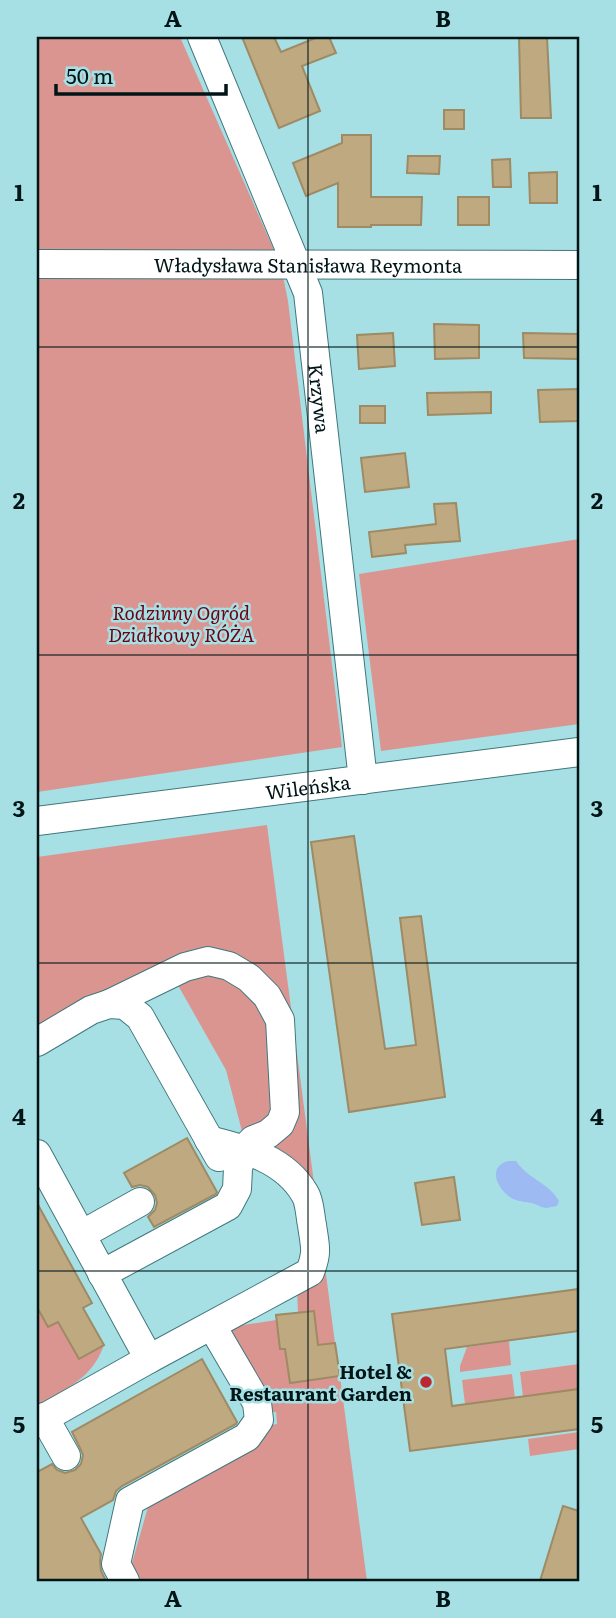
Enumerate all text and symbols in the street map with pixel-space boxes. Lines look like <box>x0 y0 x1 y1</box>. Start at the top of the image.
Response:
text: A <box>164 0 182 34</box>
text: B <box>435 0 451 34</box>
scale bar <box>56 52 226 96</box>
text: 50 m <box>66 59 113 90</box>
text: 1 <box>14 174 24 208</box>
text: 1 <box>592 174 602 208</box>
street label: Władysława Stanisława Reymonta <box>154 250 463 279</box>
street label: Krzywa <box>302 362 338 435</box>
text: 2 <box>13 482 25 516</box>
text: 2 <box>591 482 603 516</box>
park label: Rodzinny Ogród Działkowy RÓŻA <box>108 598 255 648</box>
street label: Wileńska <box>264 767 353 806</box>
text: 3 <box>13 790 25 824</box>
text: 3 <box>591 790 603 824</box>
text: 4 <box>12 1098 26 1132</box>
text: 4 <box>590 1098 604 1132</box>
place label: Hotel & Restaurant Garden <box>229 1357 412 1407</box>
marker: Hotel & Restaurant Garden <box>418 1374 434 1390</box>
text: 5 <box>13 1406 25 1440</box>
text: 5 <box>591 1406 603 1440</box>
text: A <box>164 1580 182 1614</box>
text: B <box>435 1580 451 1614</box>

